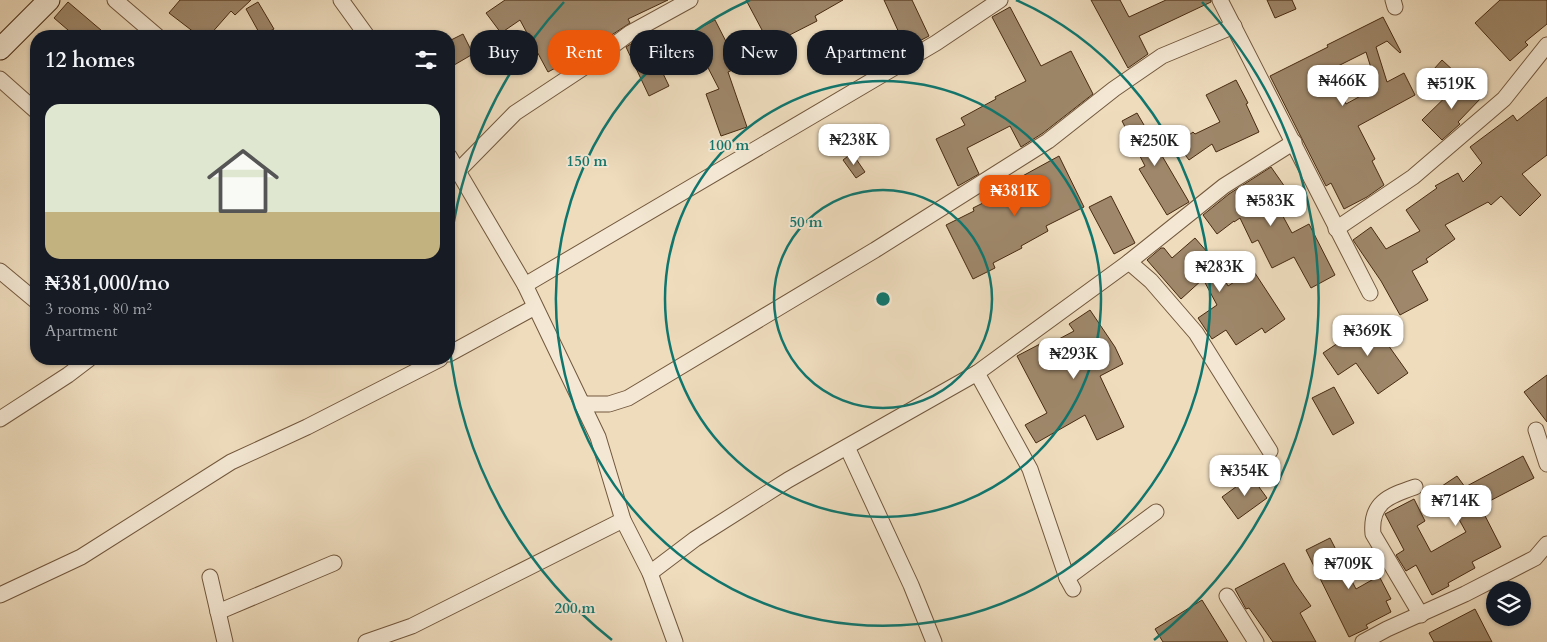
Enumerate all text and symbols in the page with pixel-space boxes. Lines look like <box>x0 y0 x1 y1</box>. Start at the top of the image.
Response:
chip: Buy <box>470 30 538 75</box>
chip: Rent <box>548 30 620 75</box>
chip: Filters <box>630 30 713 75</box>
chip: New <box>723 30 797 75</box>
chip: Apartment <box>807 30 924 75</box>
text: 12 homes <box>45 46 135 75</box>
icon: filters <box>412 46 440 74</box>
pin: ₦466K <box>1308 64 1378 107</box>
pin: ₦519K <box>1417 68 1487 110</box>
text: ₦466K <box>1318 70 1368 92</box>
text: ₦519K <box>1427 73 1477 95</box>
pin: ₦238K <box>819 124 889 166</box>
pin: ₦250K <box>1120 124 1190 167</box>
text: ₦238K <box>829 129 879 151</box>
text: ₦250K <box>1130 130 1180 152</box>
text: 100 m <box>709 135 750 155</box>
icon: home <box>198 136 288 226</box>
text: 150 m <box>567 151 608 171</box>
pin: ₦381K <box>980 174 1050 217</box>
text: ₦381K <box>990 180 1040 202</box>
pin: ₦583K <box>1236 184 1306 227</box>
text: ₦583K <box>1246 190 1296 212</box>
text: 50 m <box>789 212 823 232</box>
pin: ₦283K <box>1185 250 1255 293</box>
text: ₦283K <box>1195 256 1245 278</box>
text: ₦381,000/mo <box>45 269 170 298</box>
centre of rings <box>874 290 892 308</box>
text: 3 rooms · 80 m² <box>45 298 152 320</box>
pin: ₦369K <box>1333 314 1403 357</box>
text: Apartment <box>45 320 118 342</box>
text: ₦369K <box>1343 320 1393 342</box>
pin: ₦293K <box>1039 338 1109 380</box>
text: ₦293K <box>1049 343 1099 365</box>
pin: ₦354K <box>1210 454 1280 497</box>
text: ₦354K <box>1220 460 1270 482</box>
pin: ₦714K <box>1421 484 1491 527</box>
text: ₦714K <box>1431 490 1481 512</box>
pin: ₦709K <box>1314 548 1384 590</box>
text: ₦709K <box>1324 553 1374 575</box>
map controls <box>1486 581 1531 626</box>
button: layers <box>1486 581 1531 626</box>
text: 200 m <box>555 598 596 618</box>

